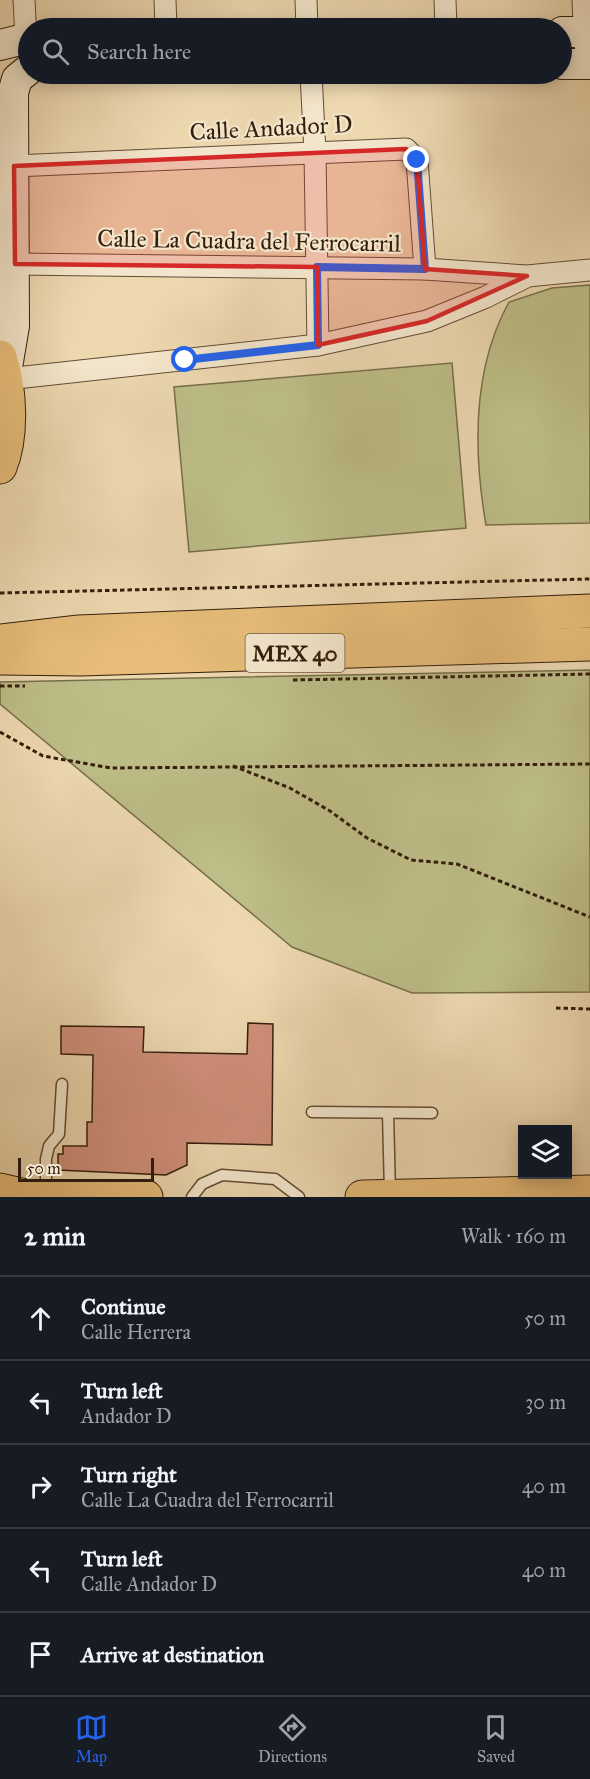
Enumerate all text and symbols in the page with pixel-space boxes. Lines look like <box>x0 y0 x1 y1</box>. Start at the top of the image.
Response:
search box <box>18 18 572 84</box>
icon: search <box>39 35 72 68</box>
text: Search here <box>87 38 191 65</box>
street label: Calle Andador D <box>189 109 353 147</box>
route end <box>403 146 429 172</box>
street label: Calle La Cuadra del Ferrocarril <box>97 223 402 259</box>
route start <box>171 346 197 372</box>
road number: MEX 40 <box>246 634 344 672</box>
map controls <box>518 1125 572 1179</box>
button: layers <box>518 1125 572 1179</box>
scale bar <box>18 1155 154 1182</box>
text: 50 m <box>27 1159 61 1178</box>
text: 2 min <box>24 1220 85 1252</box>
text: Walk · 160 m <box>461 1224 566 1248</box>
text: Continue <box>81 1293 166 1320</box>
icon: ahead <box>24 1302 57 1335</box>
text: 50 m <box>524 1306 566 1330</box>
text: Calle Herrera <box>81 1320 191 1344</box>
text: Turn left <box>81 1377 163 1404</box>
icon: left <box>24 1386 57 1419</box>
text: 30 m <box>525 1390 566 1414</box>
text: Andador D <box>81 1404 172 1428</box>
text: Turn right <box>81 1461 177 1488</box>
icon: right <box>24 1470 57 1503</box>
text: 40 m <box>522 1474 566 1498</box>
text: Calle La Cuadra del Ferrocarril <box>81 1488 334 1512</box>
text: Turn left <box>81 1545 163 1572</box>
icon: left <box>24 1554 57 1587</box>
text: 40 m <box>522 1558 566 1582</box>
text: Calle Andador D <box>81 1572 217 1596</box>
icon: arrive <box>24 1638 57 1671</box>
text: Arrive at destination <box>81 1641 264 1668</box>
tab: Map <box>75 1711 108 1766</box>
tab: Directions <box>258 1711 327 1766</box>
tab: Saved <box>477 1711 515 1766</box>

